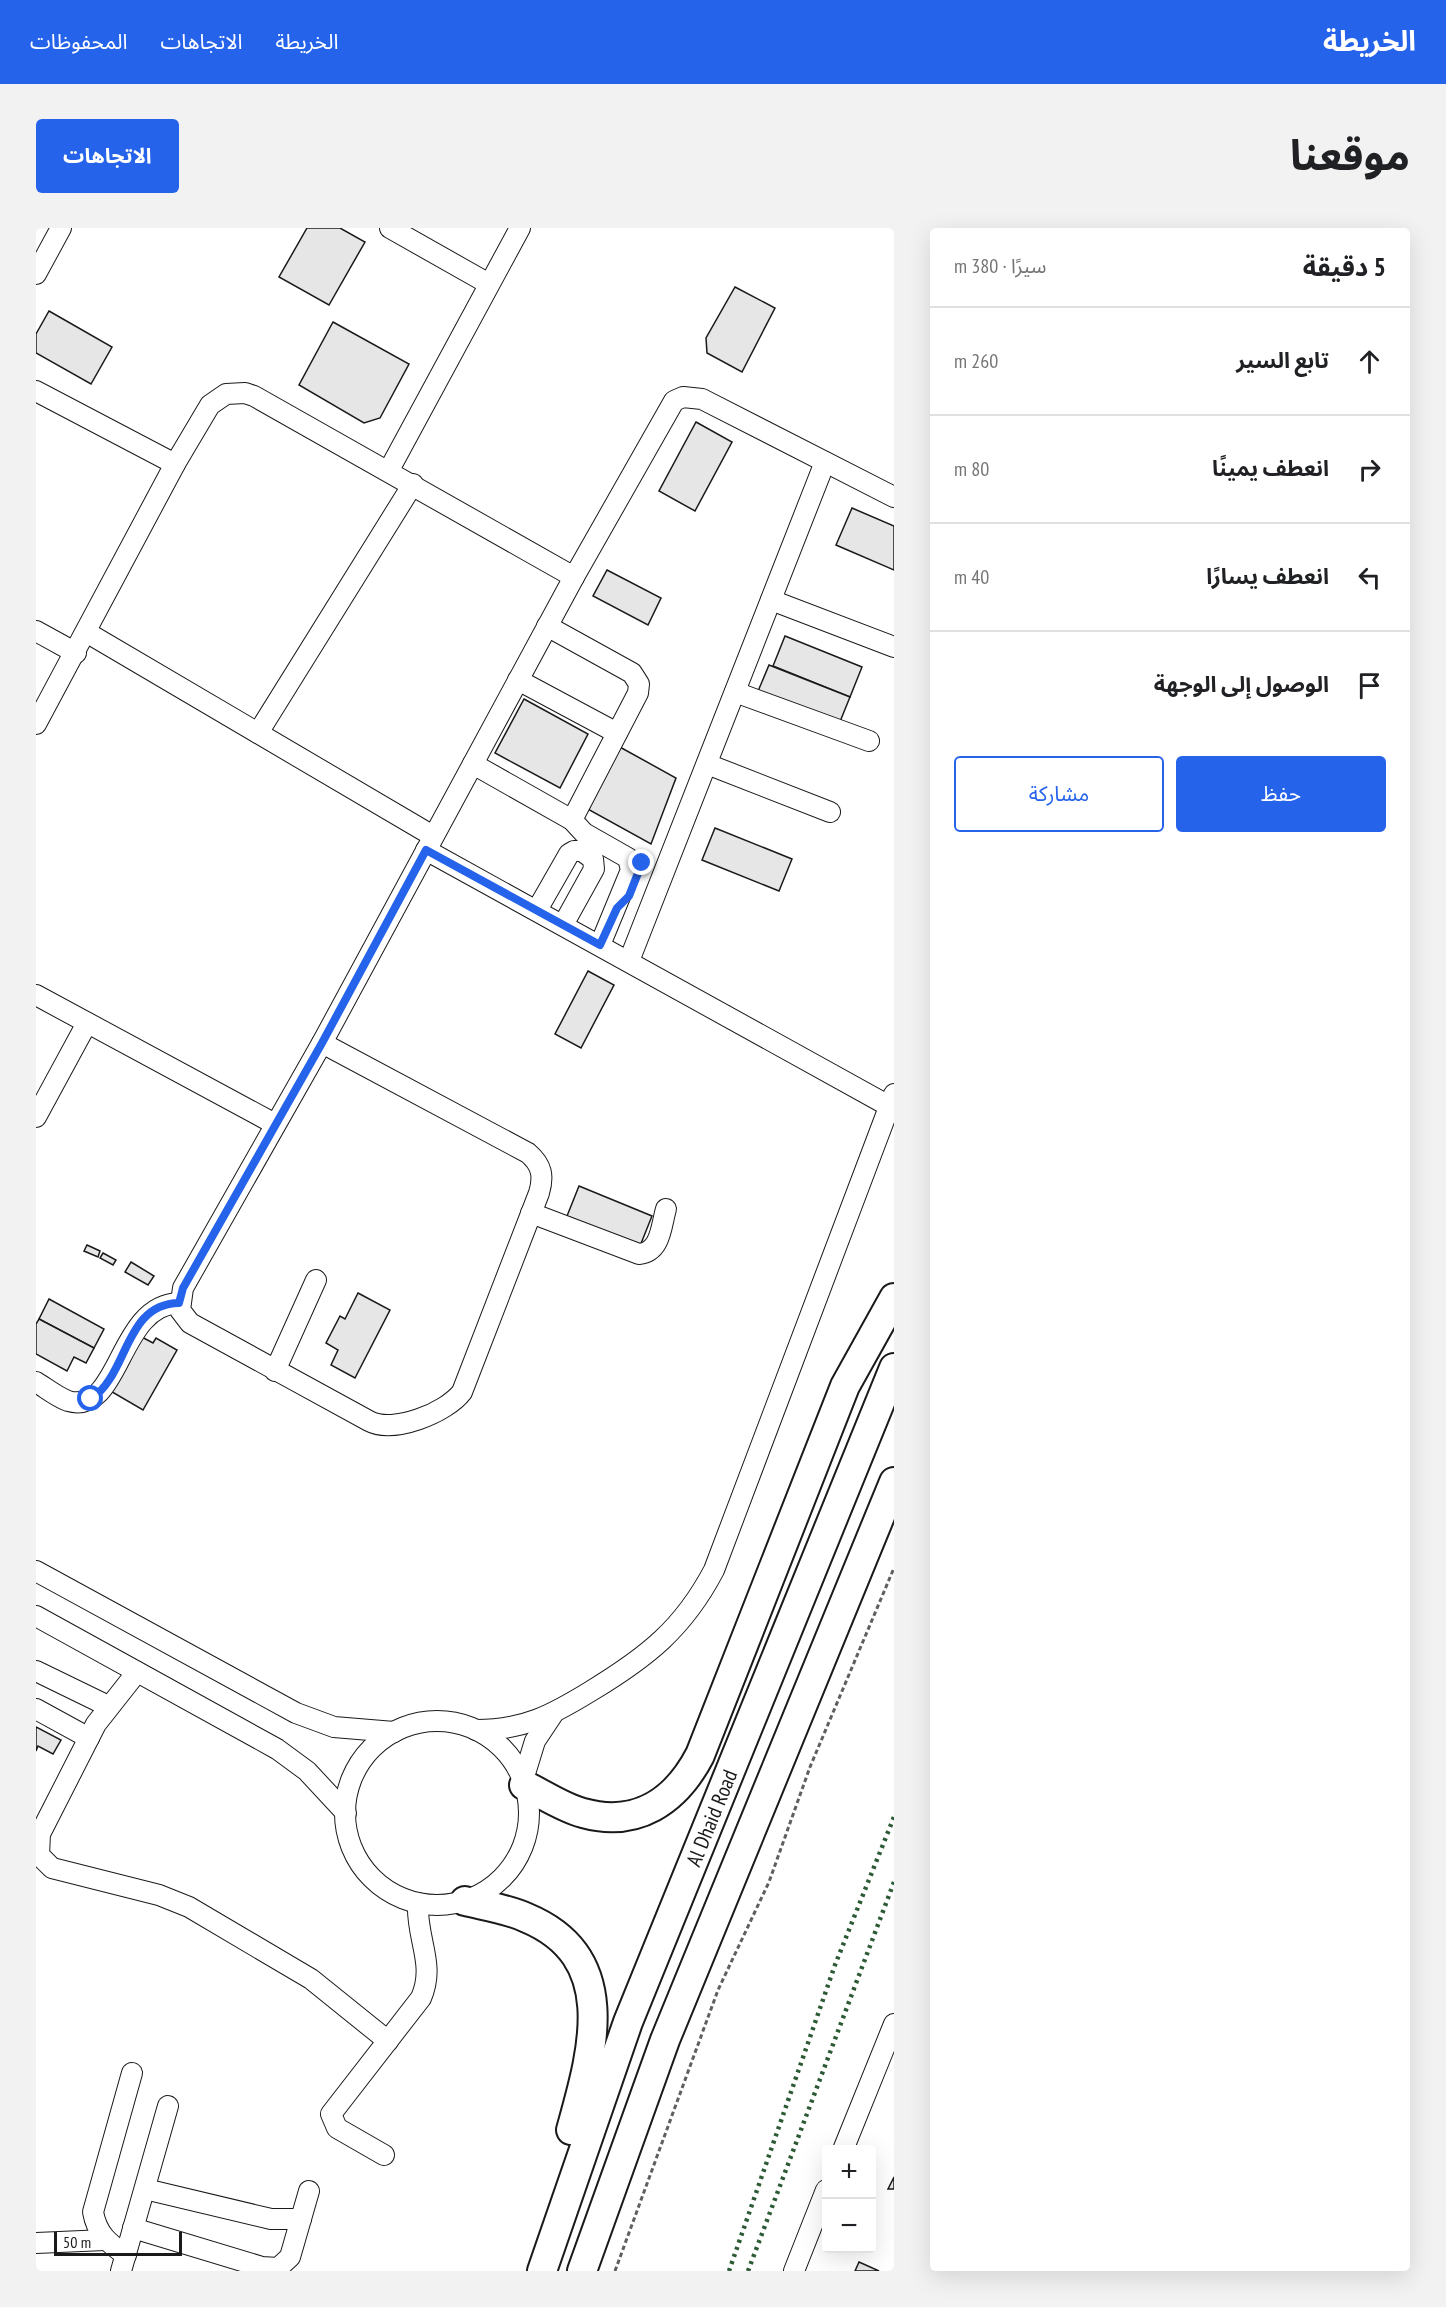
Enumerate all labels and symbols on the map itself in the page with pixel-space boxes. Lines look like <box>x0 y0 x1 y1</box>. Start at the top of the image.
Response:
route end <box>628 849 654 875</box>
route start <box>77 1385 103 1411</box>
street label: Al Dhaid Road <box>679 1765 743 1870</box>
scale bar <box>54 2229 182 2256</box>

